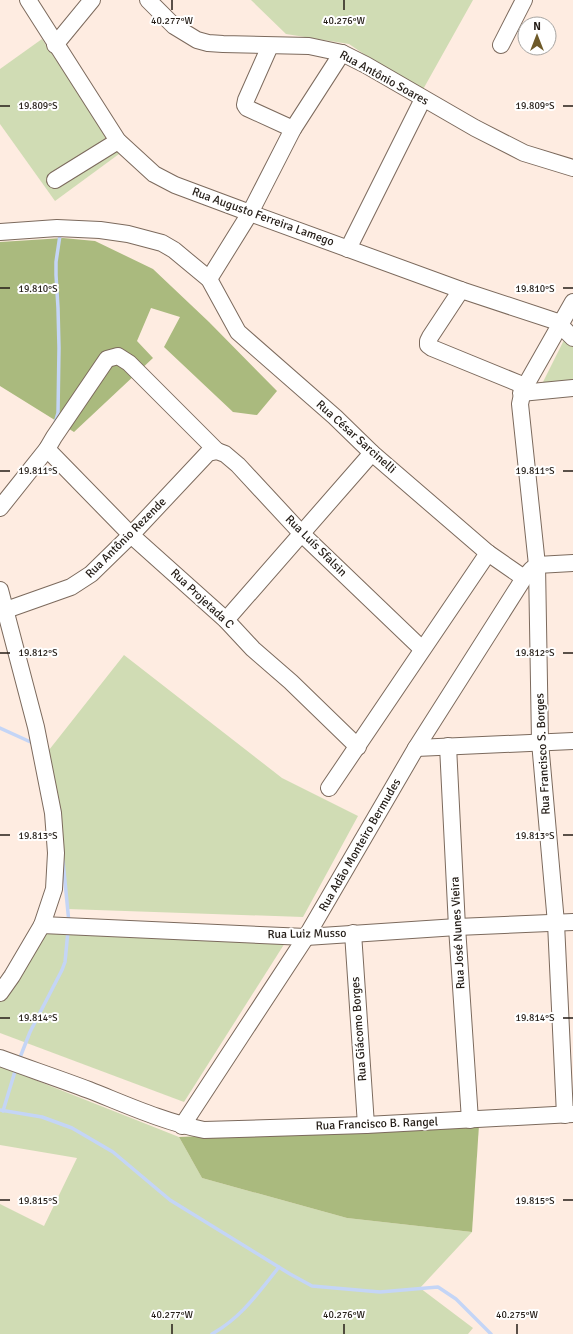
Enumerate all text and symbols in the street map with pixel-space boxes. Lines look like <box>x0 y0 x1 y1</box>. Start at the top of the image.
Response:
text: 40.277°W <box>151 15 193 27</box>
text: 40.276°W <box>323 15 365 27</box>
north arrow <box>517 16 557 56</box>
text: N <box>533 20 541 33</box>
street label: Rua Antônio Soares <box>337 47 431 109</box>
text: 19.809°S <box>19 100 58 112</box>
text: 19.809°S <box>516 100 555 112</box>
street label: Rua Augusto Ferreira Lamego <box>190 184 336 250</box>
text: 19.810°S <box>19 283 58 295</box>
text: 19.810°S <box>516 283 555 295</box>
street label: Rua César Sarcinelli <box>313 397 399 477</box>
text: 19.811°S <box>19 465 58 477</box>
text: 19.811°S <box>516 465 555 477</box>
street label: Rua Antônio Rezende <box>82 494 170 582</box>
street label: Rua Luís Sfalsin <box>282 512 350 580</box>
street label: Rua Projetada C <box>167 566 237 632</box>
text: 19.812°S <box>19 647 58 659</box>
text: 19.812°S <box>516 647 555 659</box>
street label: Rua Francisco S. Borges <box>532 693 554 815</box>
street label: Rua Adão Monteiro Bermudes <box>316 776 404 914</box>
text: 19.813°S <box>19 830 58 842</box>
text: 19.813°S <box>516 830 555 842</box>
street label: Rua José Nunes Vieira <box>448 876 468 990</box>
street label: Rua Luiz Musso <box>267 926 347 942</box>
street label: Rua Giácomo Borges <box>348 976 370 1082</box>
text: 19.814°S <box>19 1012 58 1024</box>
text: 19.814°S <box>516 1012 555 1024</box>
street label: Rua Francisco B. Rangel <box>315 1114 439 1134</box>
text: 19.815°S <box>19 1195 58 1207</box>
text: 19.815°S <box>516 1195 555 1207</box>
text: 40.277°W <box>151 1309 193 1321</box>
text: 40.276°W <box>323 1309 365 1321</box>
text: 40.275°W <box>496 1309 538 1321</box>

